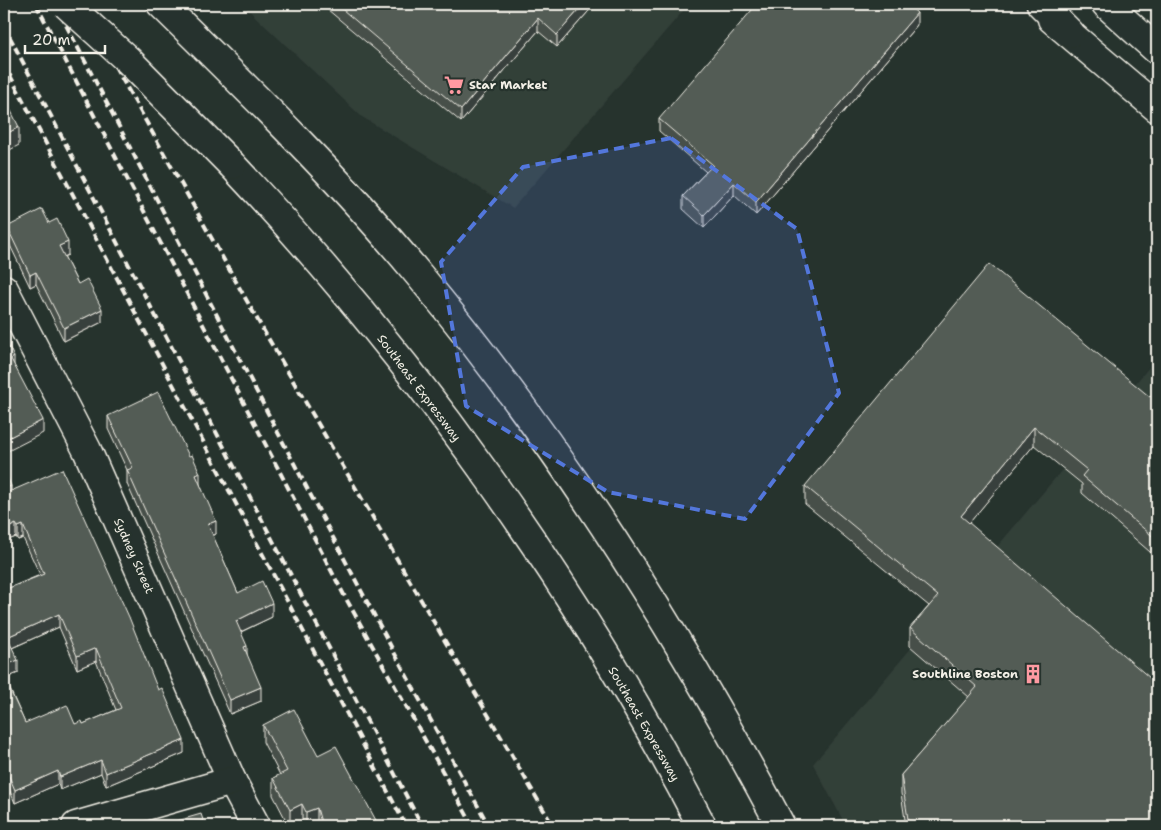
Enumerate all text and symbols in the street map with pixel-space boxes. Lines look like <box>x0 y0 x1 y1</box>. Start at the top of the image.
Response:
scale bar <box>25 22 105 54</box>
text: 20 m <box>32 30 71 50</box>
supermarket icon: Star Market <box>443 74 465 96</box>
place label: Star Market <box>469 77 548 93</box>
street label: Southeast Expressway <box>373 331 465 445</box>
street label: Sydney Street <box>110 516 158 596</box>
building icon: Southline Boston <box>1022 663 1044 685</box>
street label: Southeast Expressway <box>605 664 683 784</box>
place label: Southline Boston <box>912 666 1018 682</box>

